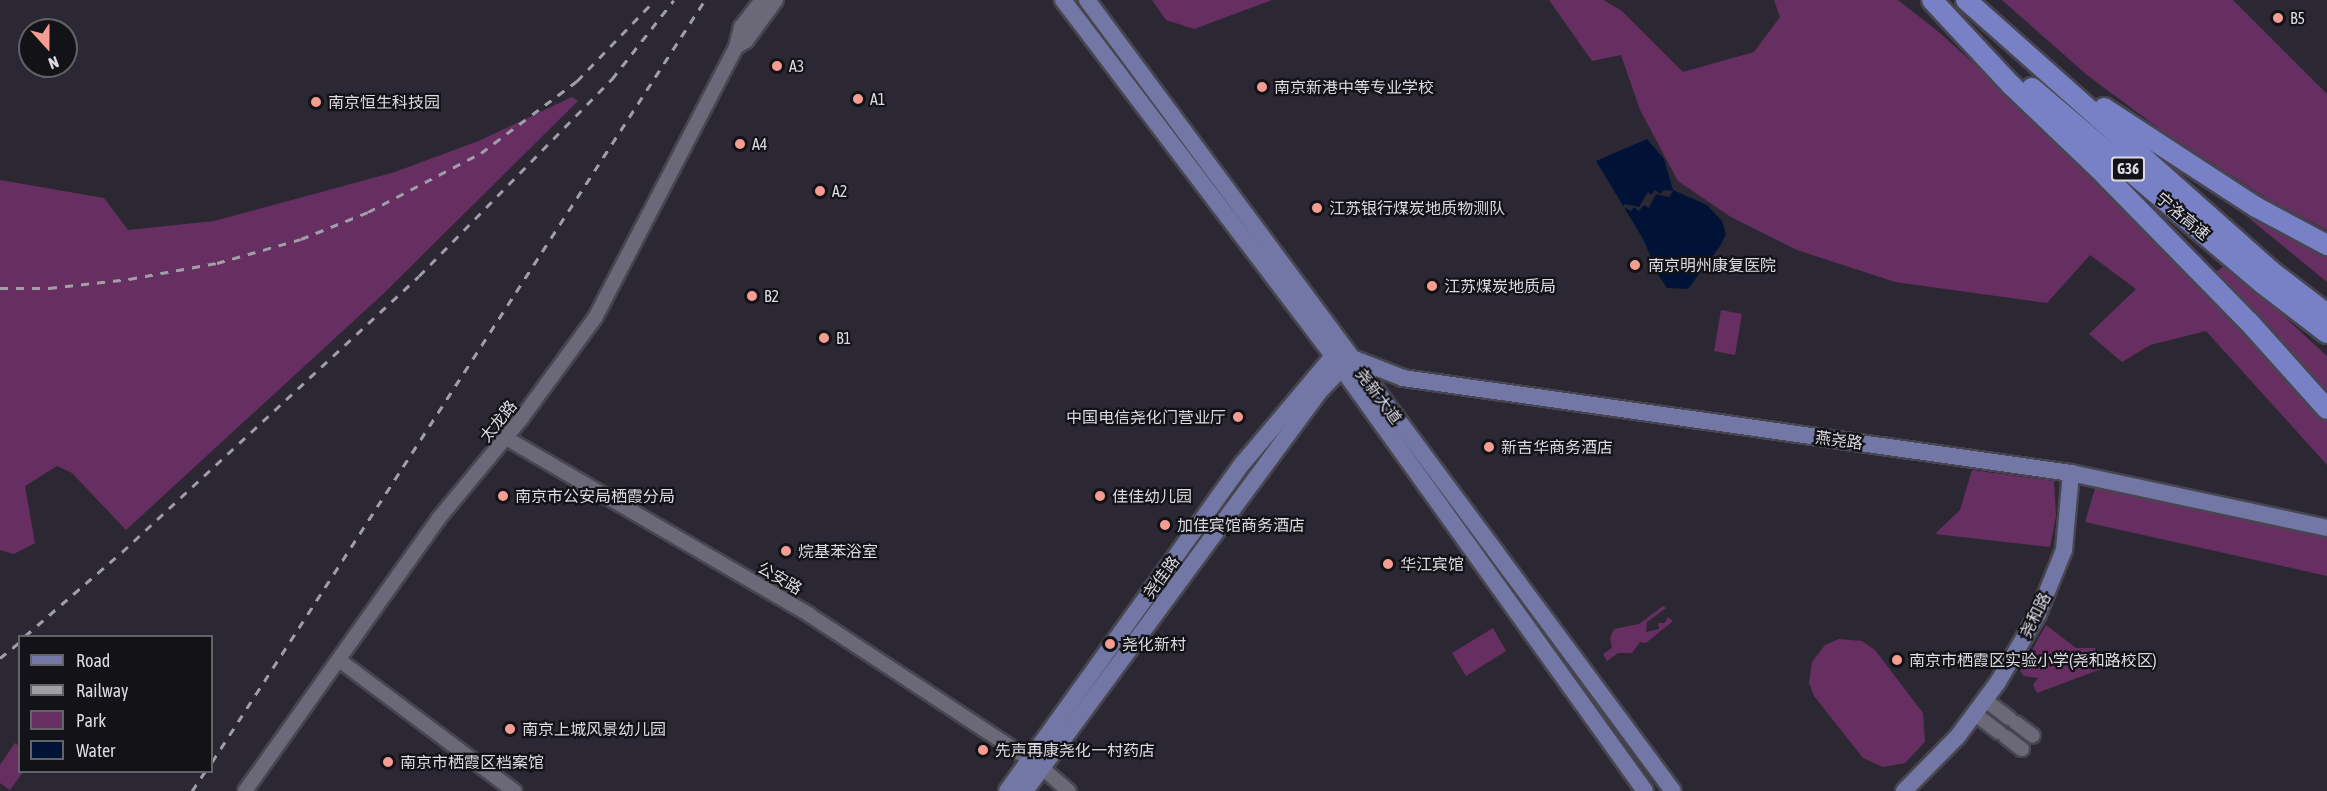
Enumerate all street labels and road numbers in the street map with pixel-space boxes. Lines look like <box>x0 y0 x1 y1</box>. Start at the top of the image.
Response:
road number: G36 <box>2110 157 2146 181</box>
street label: 宁洛高速 <box>2152 188 2214 244</box>
street label: 尧新大道 <box>1352 365 1406 427</box>
street label: 太龙路 <box>475 396 521 446</box>
street label: 燕尧路 <box>1814 427 1864 453</box>
street label: 尧佳路 <box>1139 552 1183 602</box>
street label: 公安路 <box>754 558 806 598</box>
street label: 尧和路 <box>2016 589 2054 641</box>

